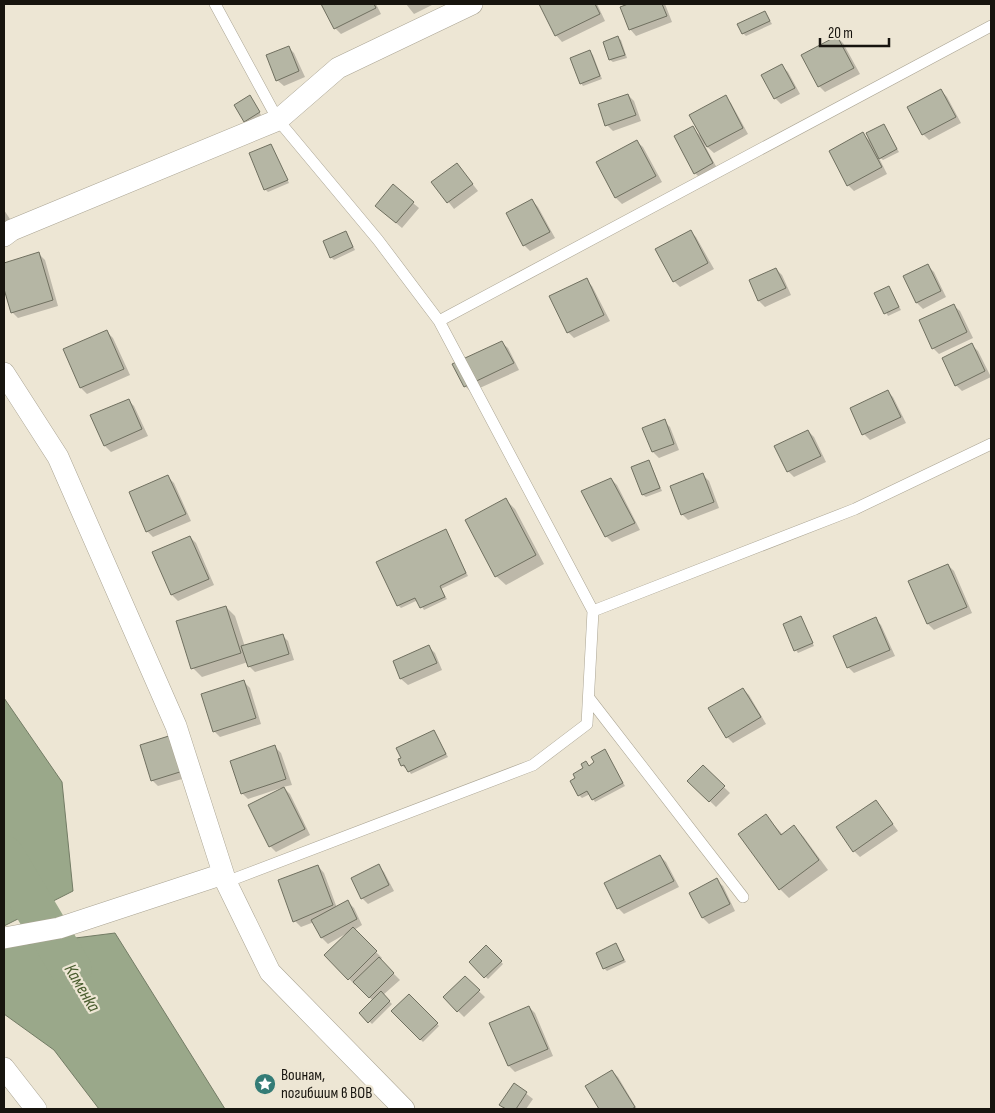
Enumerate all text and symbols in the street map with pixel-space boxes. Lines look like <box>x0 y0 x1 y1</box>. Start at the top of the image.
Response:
scale bar <box>820 15 889 47</box>
text: 20 m <box>828 24 853 43</box>
water label: Каменка <box>60 960 105 1016</box>
place label: Воинам, погибшим в ВОВ <box>281 1066 372 1103</box>
place icon: Воинам, погибшим в ВОВ <box>253 1072 277 1096</box>

